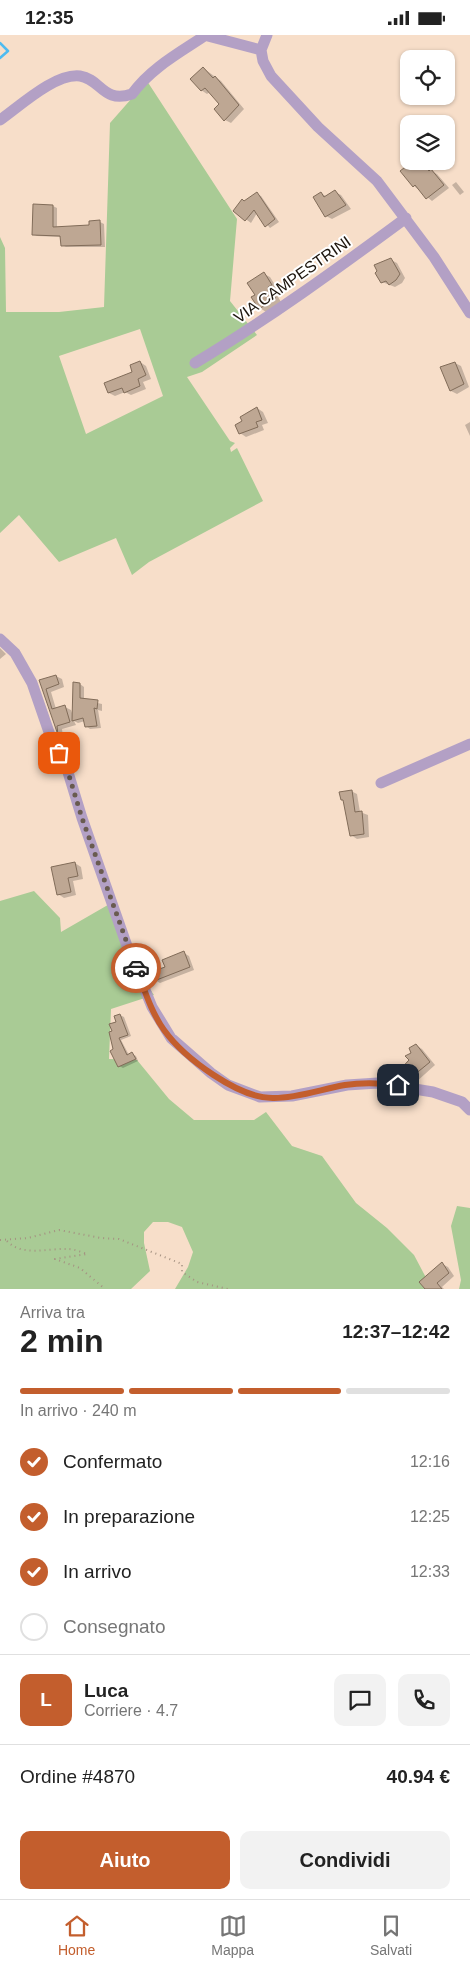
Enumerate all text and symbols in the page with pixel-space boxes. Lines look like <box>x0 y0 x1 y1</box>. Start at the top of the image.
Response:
text: 12:35 <box>25 7 74 28</box>
map controls <box>400 50 455 170</box>
button: locate <box>400 50 455 105</box>
button: layers <box>400 115 455 170</box>
street label: VIA CAMPESTRINI <box>231 233 354 326</box>
pin <box>38 732 80 774</box>
icon: bag <box>45 739 73 767</box>
courier <box>111 943 161 993</box>
icon: car <box>122 954 150 982</box>
pin <box>377 1064 419 1106</box>
icon: home <box>384 1071 412 1099</box>
text: Arriva tra <box>20 1304 85 1321</box>
text: 12:37–12:42 <box>342 1321 450 1342</box>
text: 2 min <box>20 1323 104 1359</box>
text: In arrivo · 240 m <box>20 1402 136 1419</box>
icon: check <box>20 1448 48 1476</box>
text: Confermato <box>63 1451 162 1472</box>
text: 12:16 <box>410 1453 450 1470</box>
icon: check <box>20 1503 48 1531</box>
text: In preparazione <box>63 1506 195 1527</box>
text: 12:25 <box>410 1508 450 1525</box>
icon: check <box>20 1558 48 1586</box>
text: In arrivo <box>63 1561 132 1582</box>
text: 12:33 <box>410 1563 450 1580</box>
text: Consegnato <box>63 1616 165 1637</box>
button: chat <box>334 1674 386 1726</box>
button: phone <box>398 1674 450 1726</box>
text: Luca <box>84 1680 128 1701</box>
text: L <box>40 1689 52 1710</box>
text: Corriere · 4.7 <box>84 1702 178 1719</box>
text: Ordine #4870 <box>20 1766 135 1787</box>
text: 40.94 € <box>387 1766 450 1787</box>
button: Aiuto <box>20 1831 230 1889</box>
button: Condividi <box>240 1831 450 1889</box>
tab: Home <box>58 1912 95 1958</box>
tab: Mappa <box>211 1912 254 1958</box>
tab: Salvati <box>370 1912 412 1958</box>

